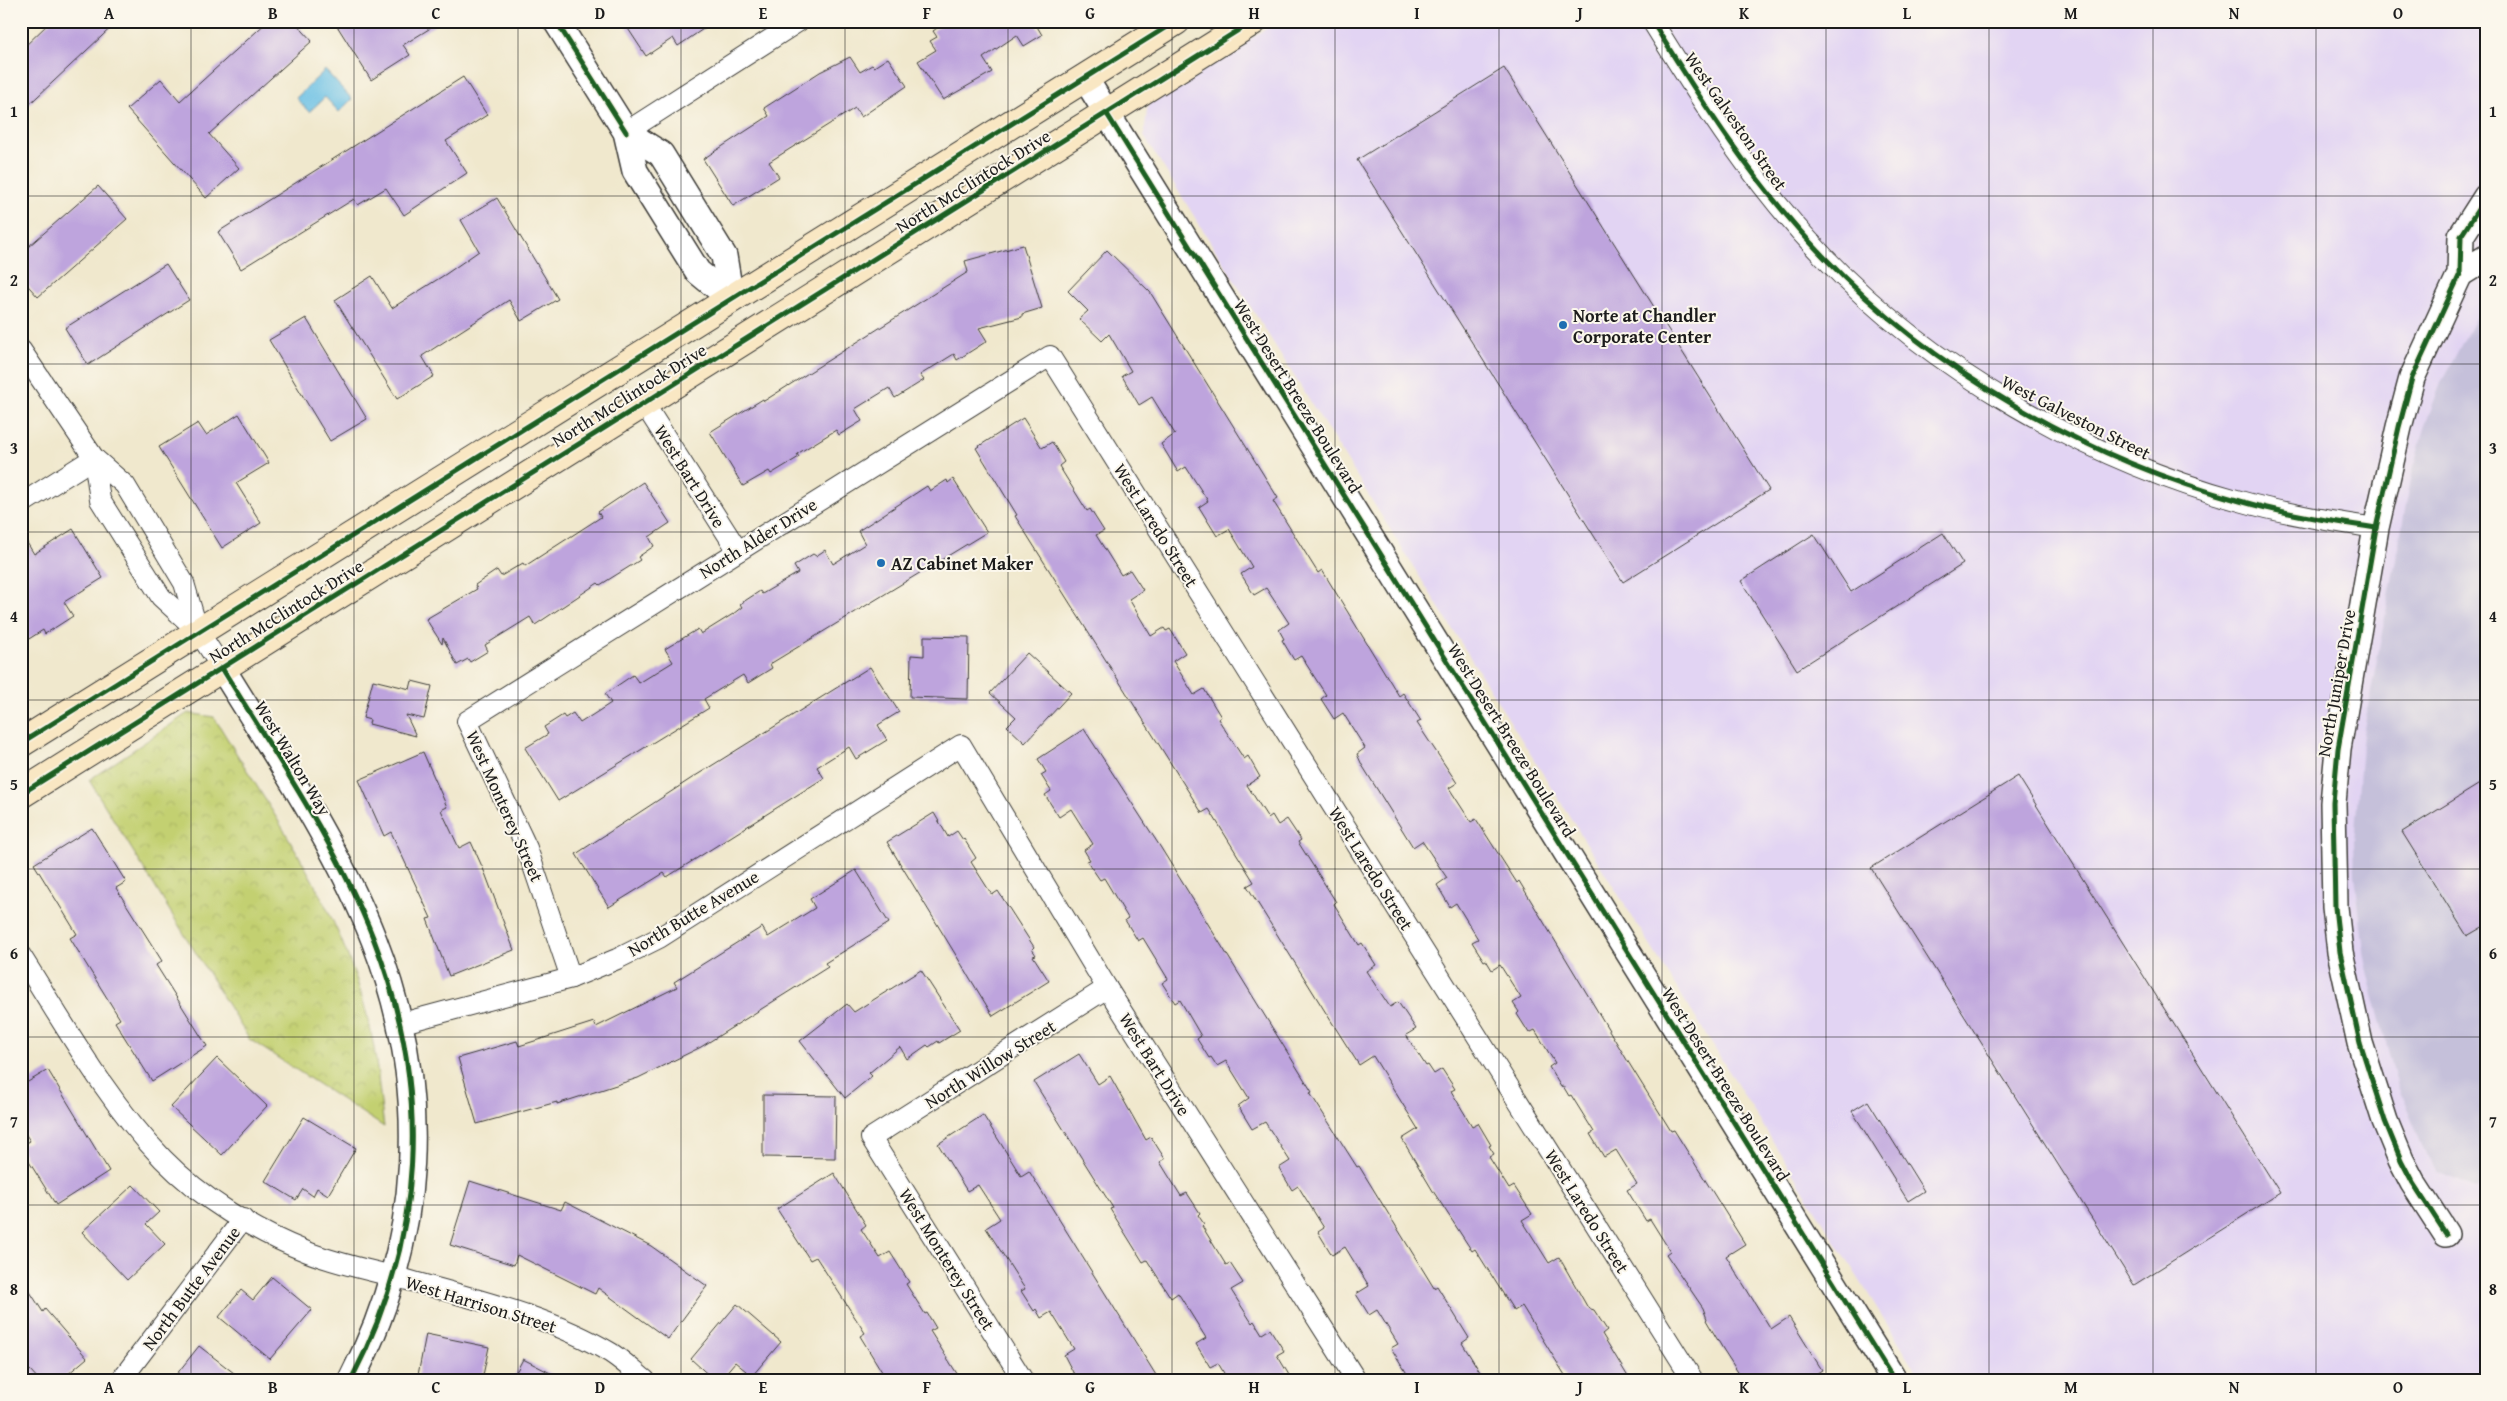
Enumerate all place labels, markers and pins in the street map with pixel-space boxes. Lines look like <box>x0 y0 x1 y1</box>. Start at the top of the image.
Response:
place label: Norte at Chandler Corporate Center <box>1573 302 1717 350</box>
marker: Norte at Chandler Corporate Center <box>1557 319 1569 331</box>
place label: AZ Cabinet Maker <box>891 550 1034 577</box>
marker: AZ Cabinet Maker <box>875 557 887 569</box>

